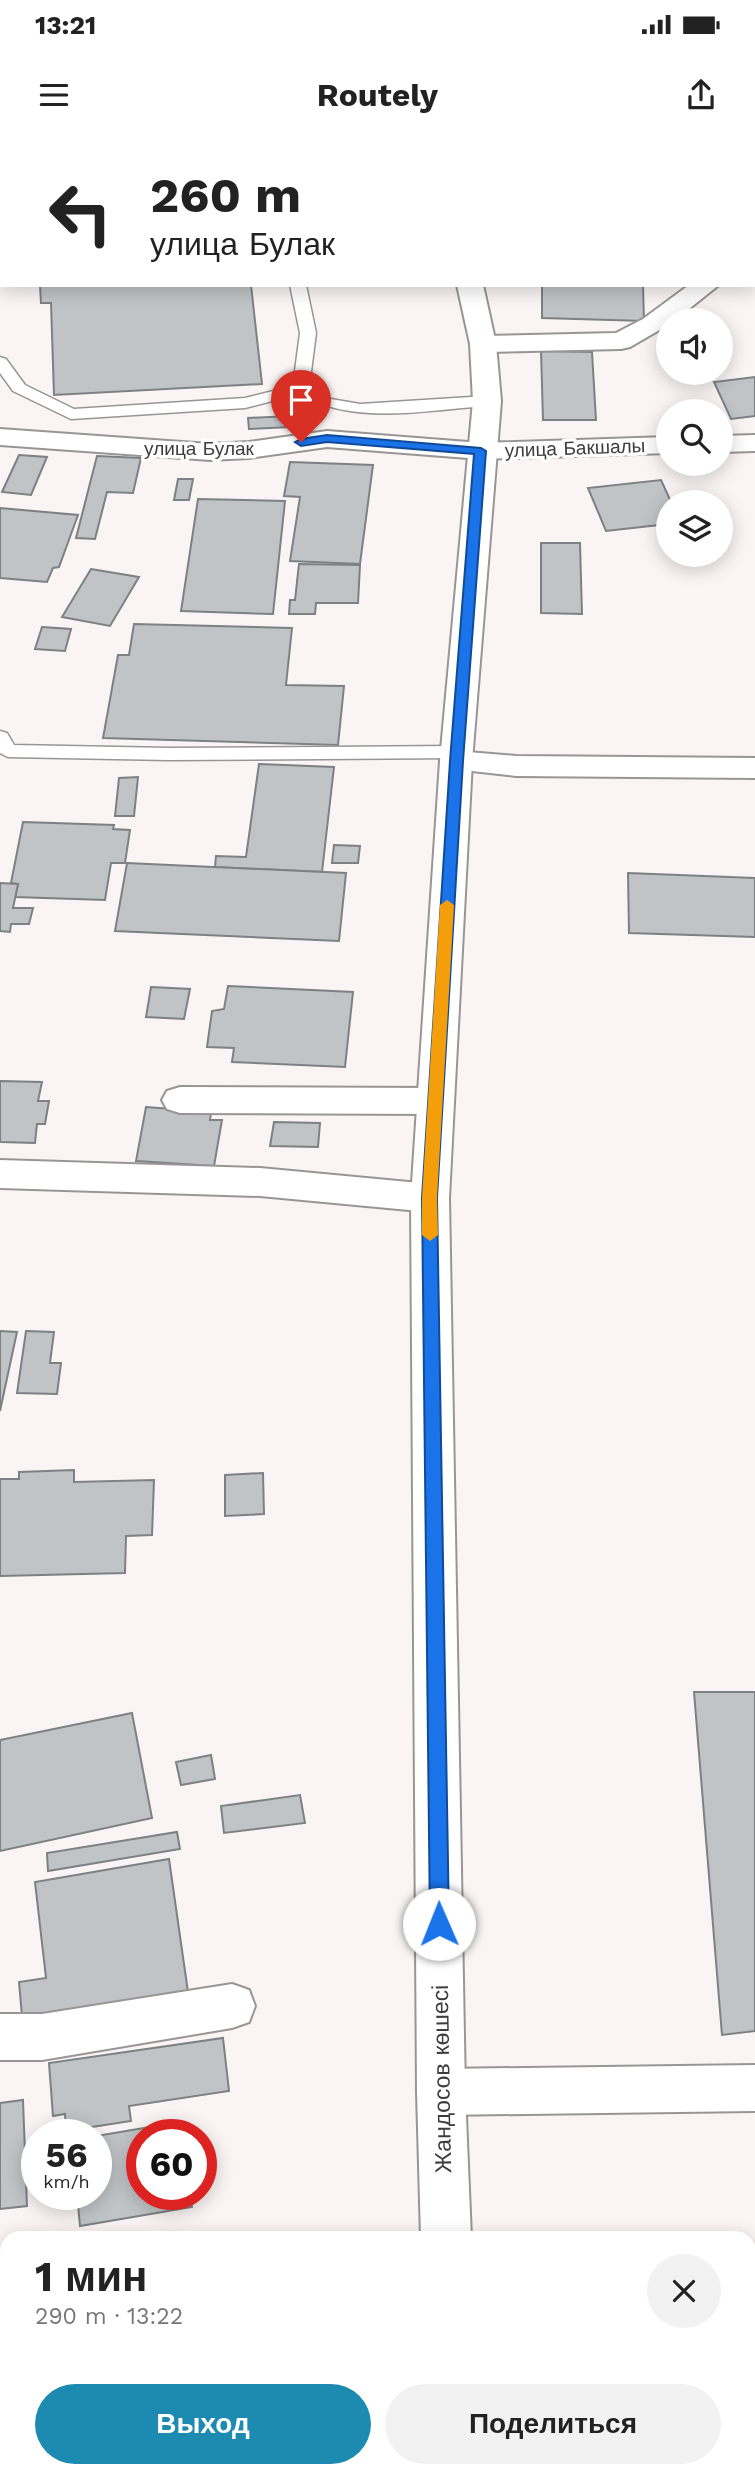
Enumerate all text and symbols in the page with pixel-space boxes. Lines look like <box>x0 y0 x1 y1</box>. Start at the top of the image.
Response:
text: 13:21 <box>35 10 96 40</box>
icon: menu <box>35 76 73 114</box>
text: Routely <box>317 76 438 114</box>
icon: share <box>682 76 720 114</box>
text: 260 m <box>150 166 301 224</box>
icon: left <box>35 168 126 259</box>
text: улица Булак <box>150 225 335 263</box>
map controls <box>656 308 733 567</box>
button: sound <box>656 308 733 385</box>
pin <box>271 370 331 442</box>
icon: arrive <box>282 381 320 419</box>
button: search <box>656 399 733 476</box>
street label: улица Бакшалы <box>504 434 646 462</box>
street label: улица Булак <box>144 437 255 460</box>
button: layers <box>656 490 733 567</box>
position arrow <box>402 1887 476 1961</box>
street label: Жандосов көшесі <box>427 1985 457 2173</box>
speed limit sign: 60 <box>126 2119 217 2210</box>
text: 56 <box>46 2134 87 2176</box>
text: km/h <box>43 2171 90 2192</box>
text: 1 мин <box>35 2252 147 2301</box>
button: close <box>647 2254 721 2328</box>
text: 290 m · 13:22 <box>35 2303 183 2330</box>
button: Выход <box>35 2384 371 2464</box>
button: Поделиться <box>385 2384 721 2464</box>

